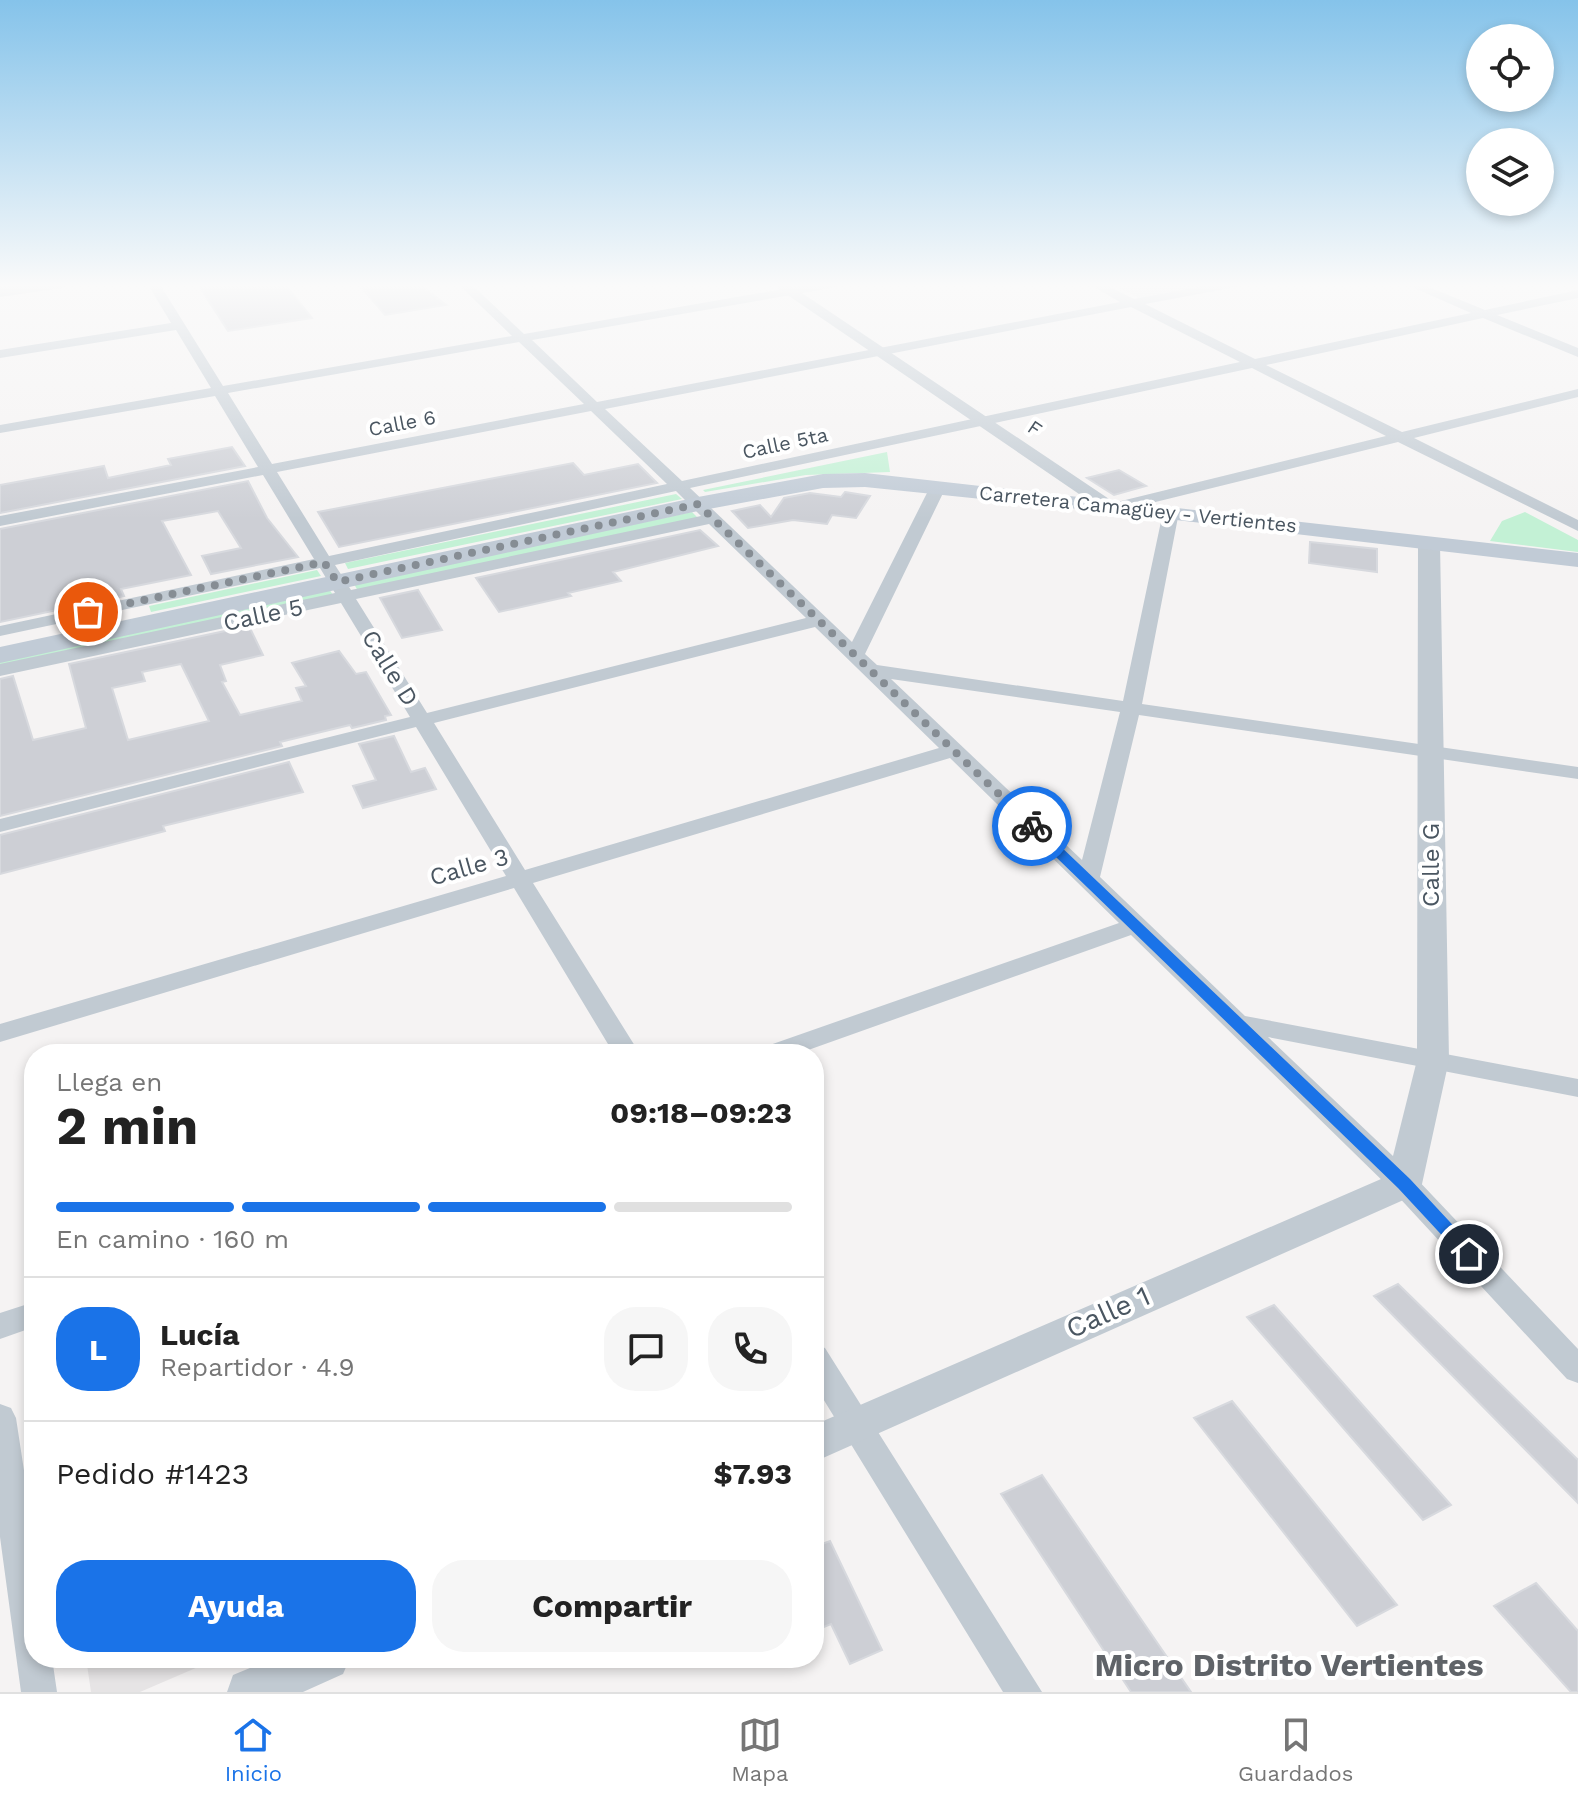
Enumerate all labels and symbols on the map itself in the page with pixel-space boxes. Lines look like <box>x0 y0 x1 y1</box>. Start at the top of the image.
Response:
street label: Calle 6 <box>366 405 438 441</box>
street label: F <box>1023 415 1047 441</box>
street label: Calle 5ta <box>740 422 830 464</box>
street label: Carretera Camagüey - Vertientes <box>978 480 1298 538</box>
pin <box>54 578 122 646</box>
street label: Calle 5 <box>221 593 305 637</box>
street label: Calle D <box>356 625 424 711</box>
courier <box>992 786 1072 866</box>
street label: Calle G <box>1417 823 1445 907</box>
street label: Calle 3 <box>426 842 512 892</box>
pin <box>1435 1220 1503 1288</box>
street label: Calle 1 <box>1061 1279 1155 1345</box>
district label: Micro Distrito Vertientes <box>1094 1646 1484 1684</box>

